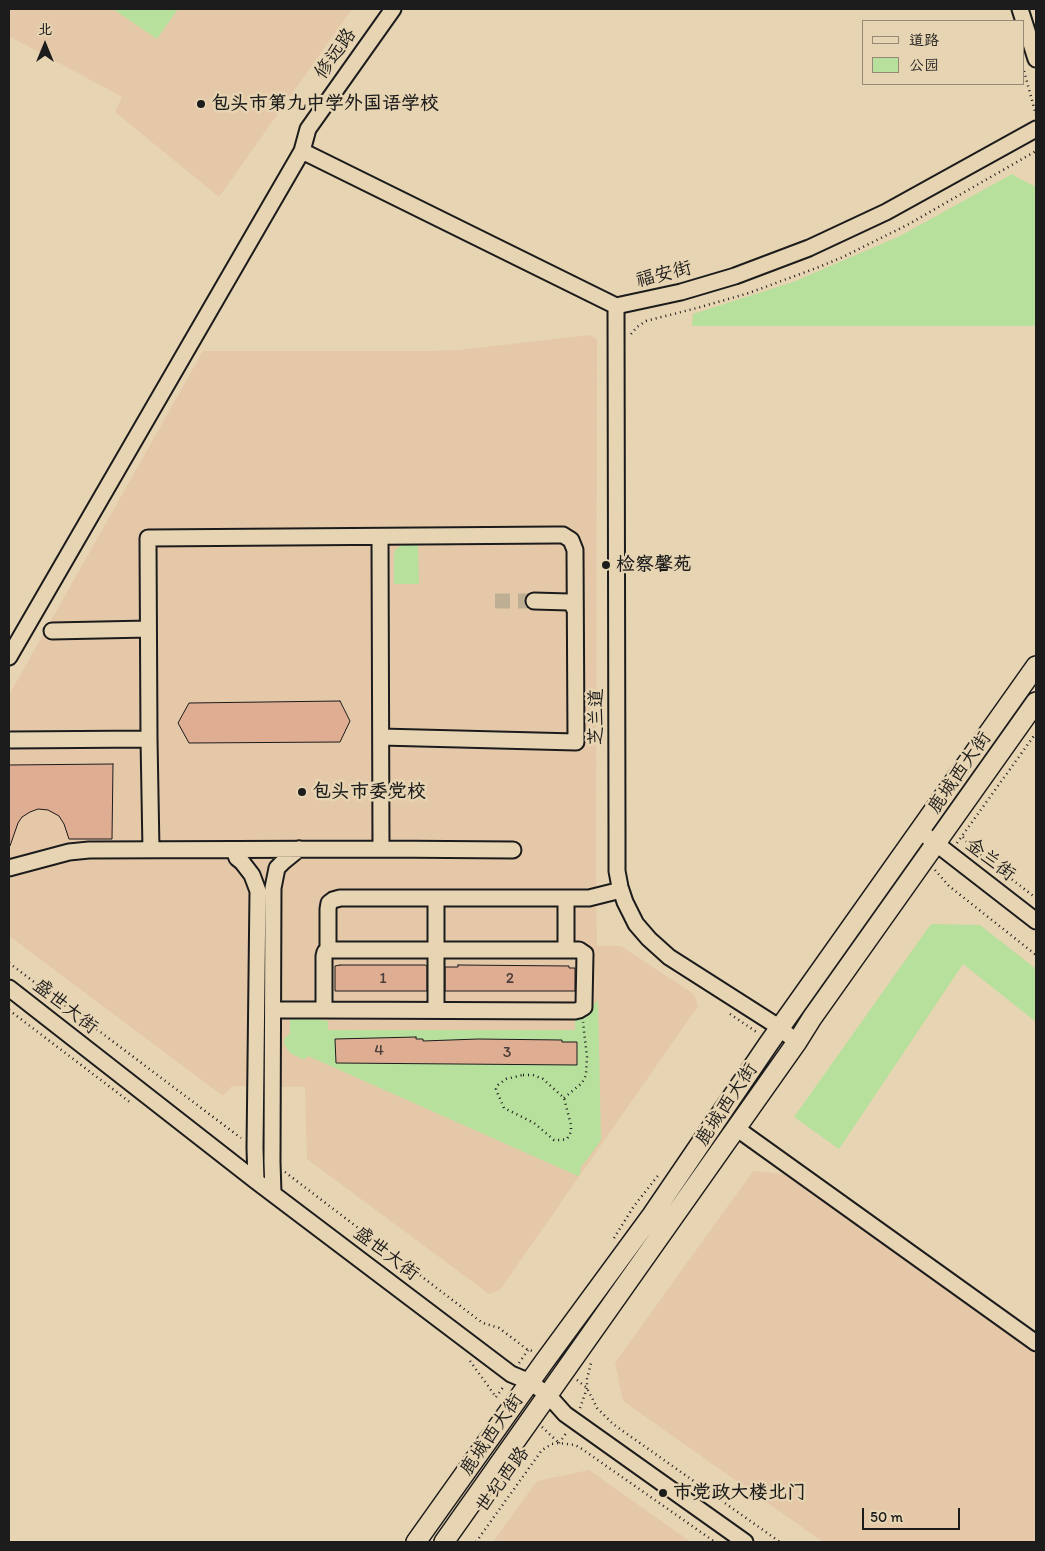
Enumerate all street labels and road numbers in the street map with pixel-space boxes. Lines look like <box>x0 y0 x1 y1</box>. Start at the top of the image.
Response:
street label: 修远路 <box>310 24 362 84</box>
street label: 福安街 <box>634 257 694 293</box>
street label: 芝兰道 <box>586 689 608 745</box>
street label: 鹿城西大街 <box>923 728 997 818</box>
street label: 金兰街 <box>961 833 1019 887</box>
street label: 盛世大街 <box>28 975 102 1039</box>
street label: 鹿城西大街 <box>691 1059 763 1151</box>
street label: 盛世大街 <box>349 1222 423 1286</box>
street label: 鹿城西大街 <box>455 1390 529 1480</box>
street label: 世纪西路 <box>471 1443 535 1517</box>

